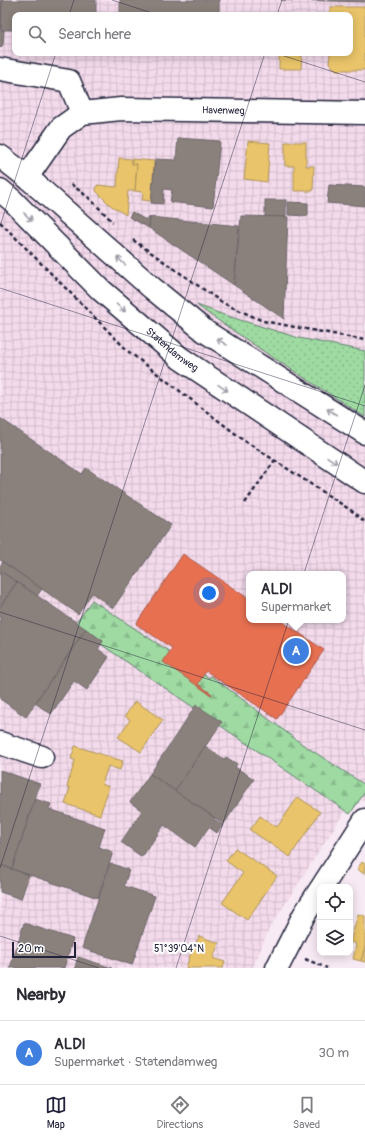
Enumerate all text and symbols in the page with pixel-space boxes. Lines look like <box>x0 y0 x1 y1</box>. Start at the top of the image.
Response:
search box <box>12 12 353 56</box>
icon: search <box>26 23 48 45</box>
text: Search here <box>58 25 131 44</box>
street label: Havenweg <box>202 104 245 117</box>
one-way arrow <box>23 212 33 222</box>
one-way arrow <box>116 256 126 265</box>
one-way arrow <box>116 303 126 312</box>
street label: Statendamweg <box>143 325 200 374</box>
one-way arrow <box>217 338 228 346</box>
one-way arrow <box>218 384 229 392</box>
one-way arrow <box>327 408 338 416</box>
one-way arrow <box>326 456 337 464</box>
popup <box>246 571 346 623</box>
text: ALDI <box>261 580 293 599</box>
your location <box>199 583 219 603</box>
text: Supermarket <box>261 599 331 615</box>
pin: A <box>283 636 309 666</box>
map controls <box>317 884 353 956</box>
button: locate <box>317 884 353 920</box>
button: layers <box>317 920 353 956</box>
scale bar <box>12 940 76 959</box>
text: 20 m <box>18 942 44 955</box>
text: 51°39'04"N <box>154 943 204 955</box>
text: Nearby <box>16 984 65 1005</box>
text: ALDI <box>54 1035 86 1054</box>
text: A <box>25 1045 33 1061</box>
text: 30 m <box>319 1045 349 1061</box>
text: Supermarket · Statendamweg <box>54 1054 217 1070</box>
tab: Map <box>45 1094 67 1131</box>
tab: Directions <box>157 1094 203 1131</box>
tab: Saved <box>293 1094 320 1131</box>

